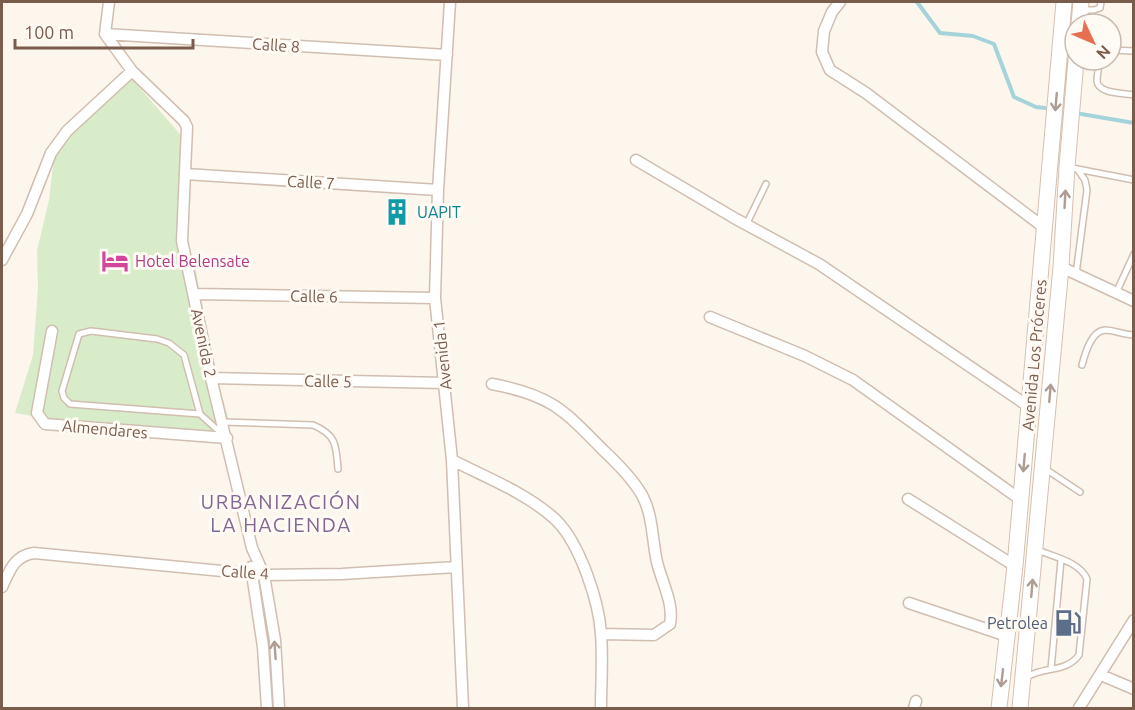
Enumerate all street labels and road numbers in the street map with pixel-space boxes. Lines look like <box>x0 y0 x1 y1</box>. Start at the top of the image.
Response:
street label: Calle 8 <box>251 34 301 56</box>
street label: Calle 7 <box>287 172 335 192</box>
street label: Avenida Los Próceres <box>1018 278 1050 432</box>
street label: Calle 6 <box>290 287 338 305</box>
street label: Avenida 2 <box>188 307 220 379</box>
street label: Avenida 1 <box>429 319 455 391</box>
street label: Calle 5 <box>304 372 352 390</box>
street label: Almendares <box>61 416 149 442</box>
street label: Calle 4 <box>220 561 270 583</box>

